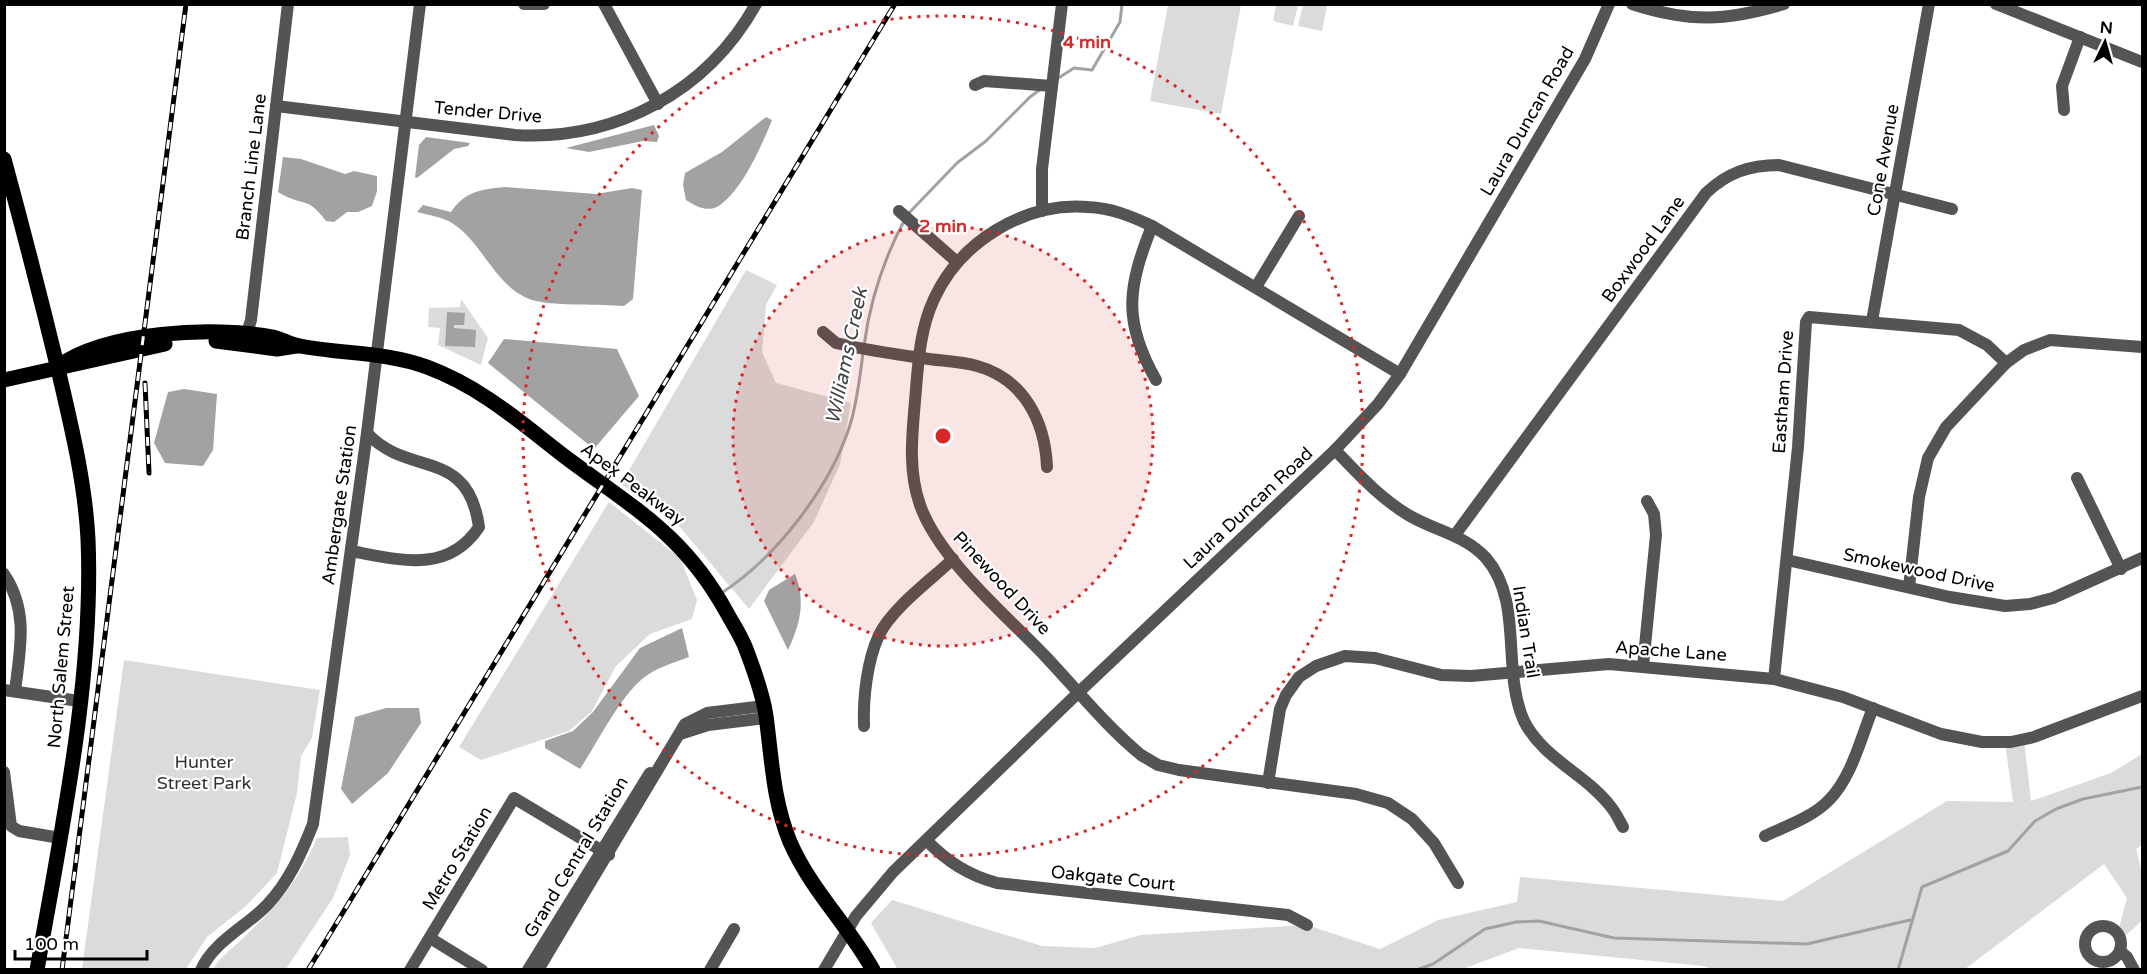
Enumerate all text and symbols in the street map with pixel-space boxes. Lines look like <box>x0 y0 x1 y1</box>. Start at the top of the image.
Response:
north arrow <box>2075 12 2135 72</box>
text: N <box>2099 18 2113 39</box>
text: 4 min <box>1063 31 1111 53</box>
street label: Laura Duncan Road <box>1475 42 1579 200</box>
street label: Branch Line Lane <box>231 92 271 242</box>
street label: Tender Drive <box>433 96 543 128</box>
street label: Cone Avenue <box>1862 102 1904 218</box>
street label: Boxwood Lane <box>1597 191 1689 307</box>
text: 2 min <box>919 215 967 237</box>
water label: Williams Creek <box>821 283 874 426</box>
street label: Eastham Drive <box>1768 330 1798 454</box>
street label: Ambergate Station <box>317 423 361 587</box>
centre of rings <box>933 426 953 446</box>
street label: Apex Peakway <box>577 438 690 531</box>
street label: Laura Duncan Road <box>1179 442 1317 574</box>
street label: Pinewood Drive <box>948 527 1056 639</box>
street label: Smokewood Drive <box>1841 543 1997 597</box>
street label: Indian Trail <box>1508 584 1544 680</box>
street label: North Salem Street <box>43 585 79 749</box>
street label: Apache Lane <box>1614 636 1728 666</box>
park label: Hunter Street Park <box>157 751 251 794</box>
street label: Grand Central Station <box>519 772 633 942</box>
street label: Metro Station <box>417 802 497 914</box>
street label: Oakgate Court <box>1050 861 1176 895</box>
scale bar <box>15 923 147 961</box>
text: 100 m <box>24 933 79 955</box>

